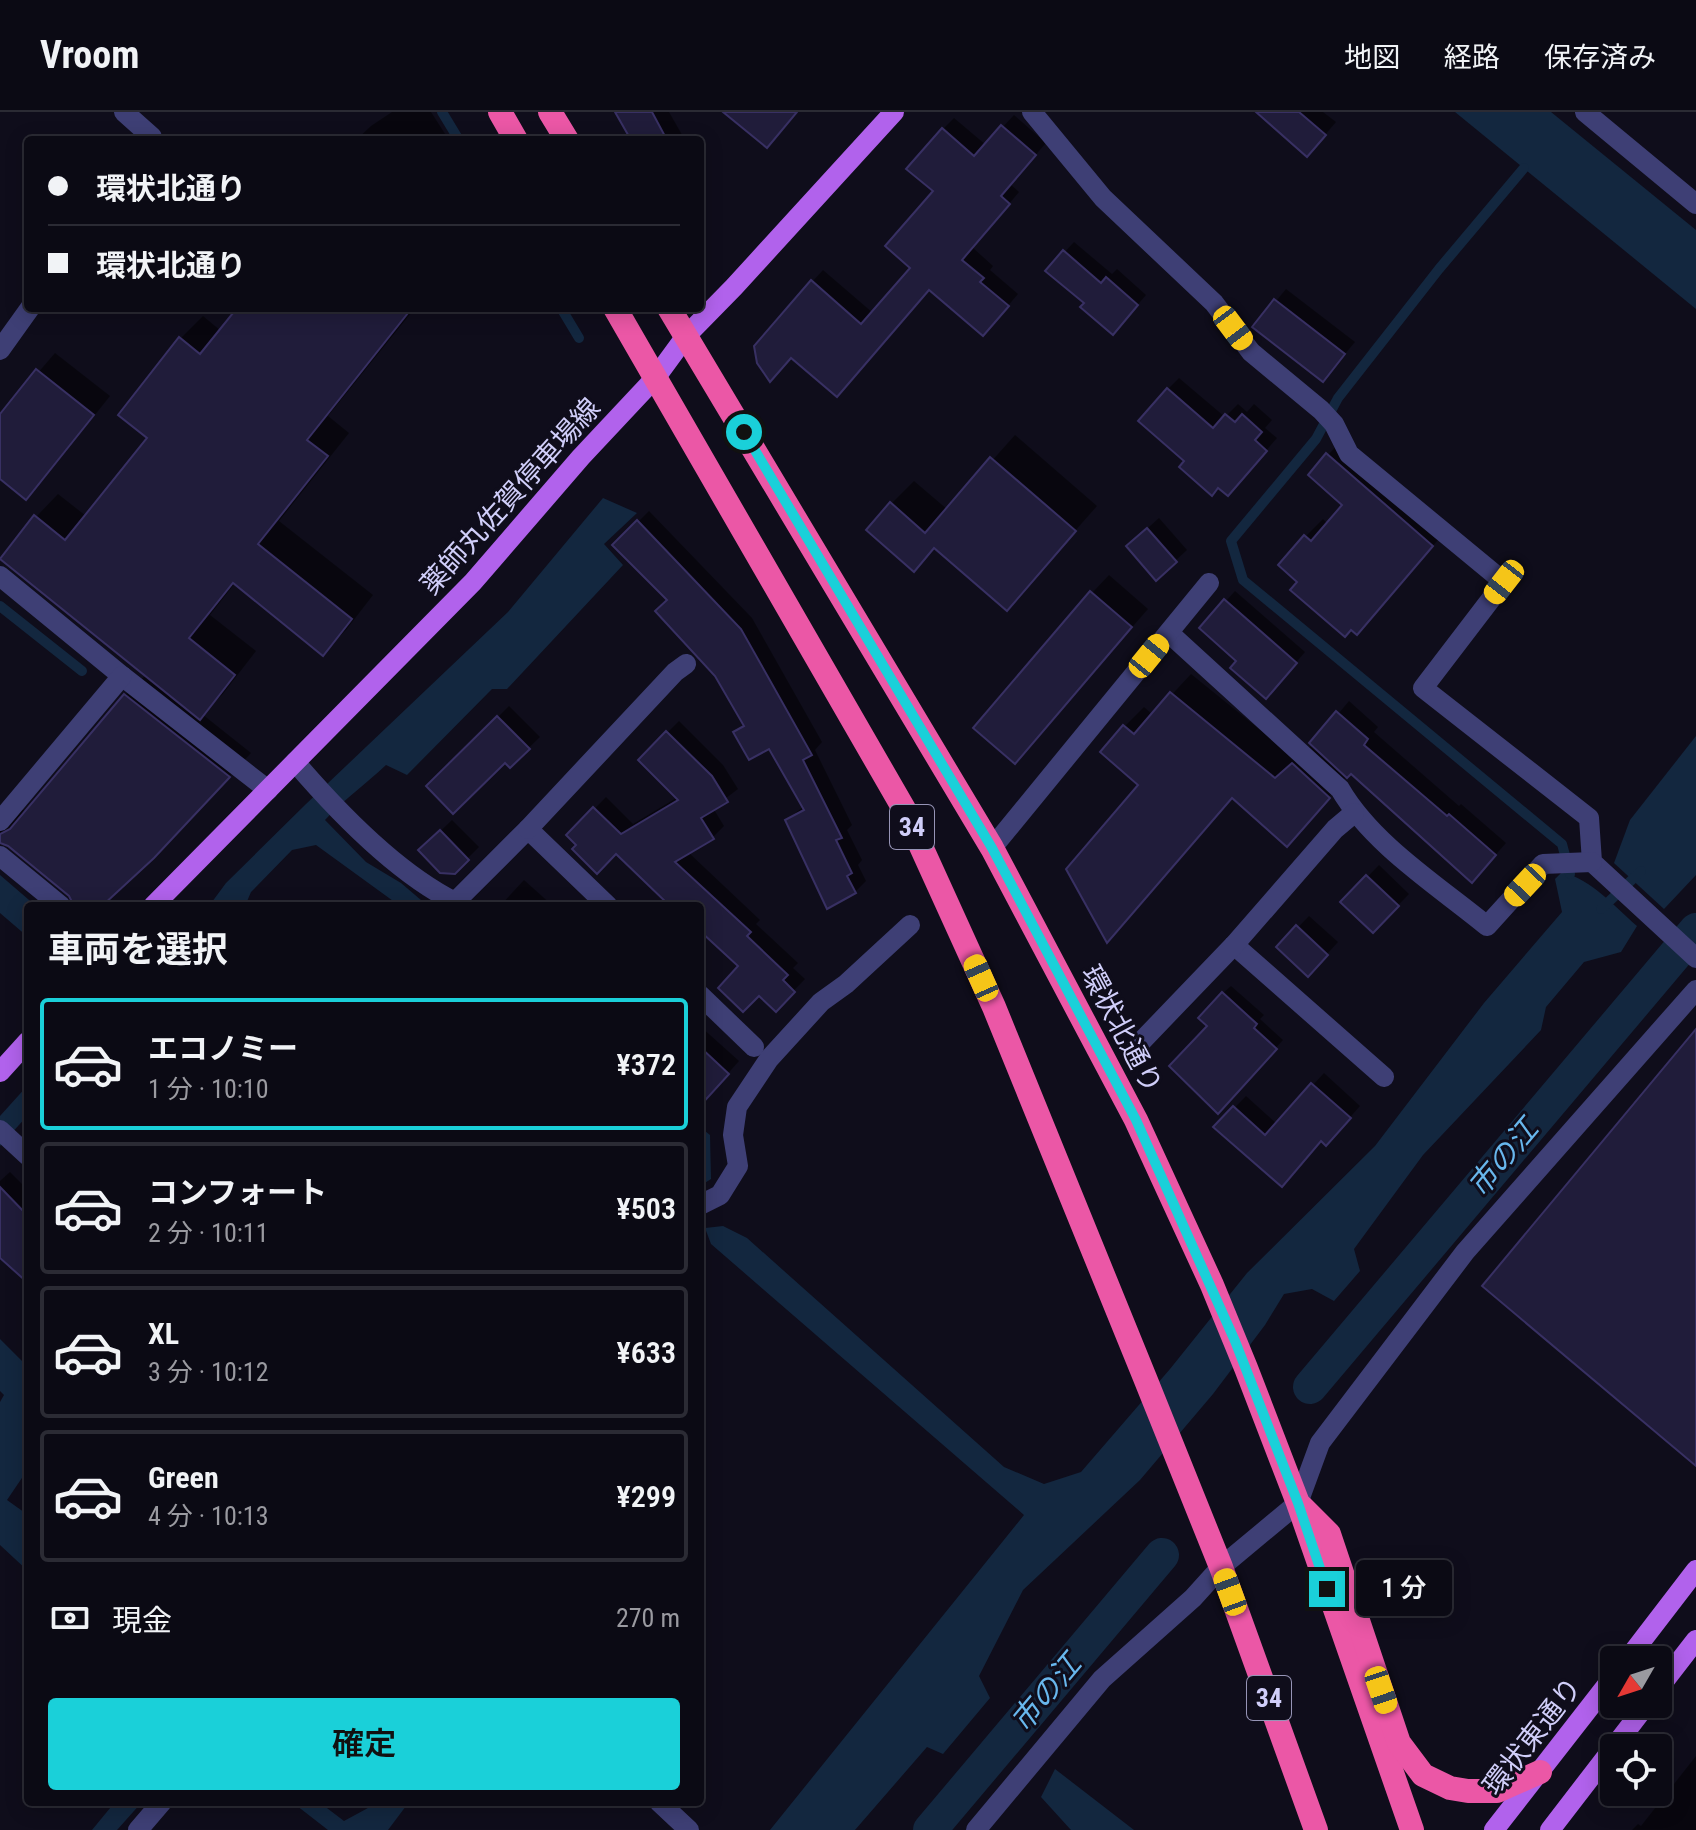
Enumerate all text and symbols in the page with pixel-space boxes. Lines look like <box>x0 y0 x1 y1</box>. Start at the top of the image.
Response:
text: Vroom <box>40 33 139 77</box>
text: 地図 <box>1344 41 1400 74</box>
text: 経路 <box>1444 41 1500 74</box>
text: 保存済み <box>1544 41 1656 74</box>
text: 環状北通り <box>96 171 246 206</box>
text: 環状北通り <box>96 248 246 283</box>
car <box>1209 302 1257 354</box>
street label: 薬師丸佐賀停車場線 <box>414 392 607 601</box>
route start <box>726 414 762 450</box>
car <box>1480 556 1528 608</box>
car <box>1125 630 1173 682</box>
road number: 34 <box>890 805 934 849</box>
car <box>1500 859 1550 911</box>
text: 車両を選択 <box>48 929 228 971</box>
car <box>960 951 1002 1005</box>
street label: 環状北通り <box>1074 960 1169 1099</box>
icon: car <box>52 1028 124 1100</box>
text: エコノミー <box>148 1031 298 1066</box>
text: ¥372 <box>617 1047 676 1082</box>
text: 1 分 · 10:10 <box>148 1074 268 1104</box>
water label: 市の江 <box>1460 1110 1547 1203</box>
icon: car <box>52 1172 124 1244</box>
text: コンフォート <box>148 1175 327 1210</box>
text: ¥503 <box>617 1191 676 1226</box>
text: 2 分 · 10:11 <box>148 1218 268 1248</box>
icon: car <box>52 1316 124 1388</box>
text: XL <box>148 1316 179 1351</box>
text: ¥633 <box>617 1335 676 1370</box>
text: 3 分 · 10:12 <box>148 1357 268 1387</box>
icon: car <box>52 1460 124 1532</box>
text: Green <box>148 1460 219 1495</box>
text: ¥299 <box>617 1479 676 1514</box>
text: 4 分 · 10:13 <box>148 1501 268 1531</box>
callout: 1 分 <box>1355 1561 1451 1617</box>
car <box>1211 1565 1249 1619</box>
route end <box>1309 1571 1345 1607</box>
text: 1 分 <box>1381 1573 1427 1603</box>
icon: cash <box>48 1596 92 1640</box>
text: 現金 <box>112 1603 172 1638</box>
text: 270 m <box>616 1603 680 1633</box>
water label: 市の江 <box>1003 1645 1090 1738</box>
north arrow <box>1600 1646 1672 1718</box>
map controls <box>1600 1646 1672 1806</box>
car <box>1362 1663 1400 1717</box>
street label: 環状東通り <box>1476 1671 1588 1802</box>
road number: 34 <box>1247 1676 1291 1720</box>
button: 確定 <box>48 1698 680 1790</box>
button: locate <box>1600 1734 1672 1806</box>

